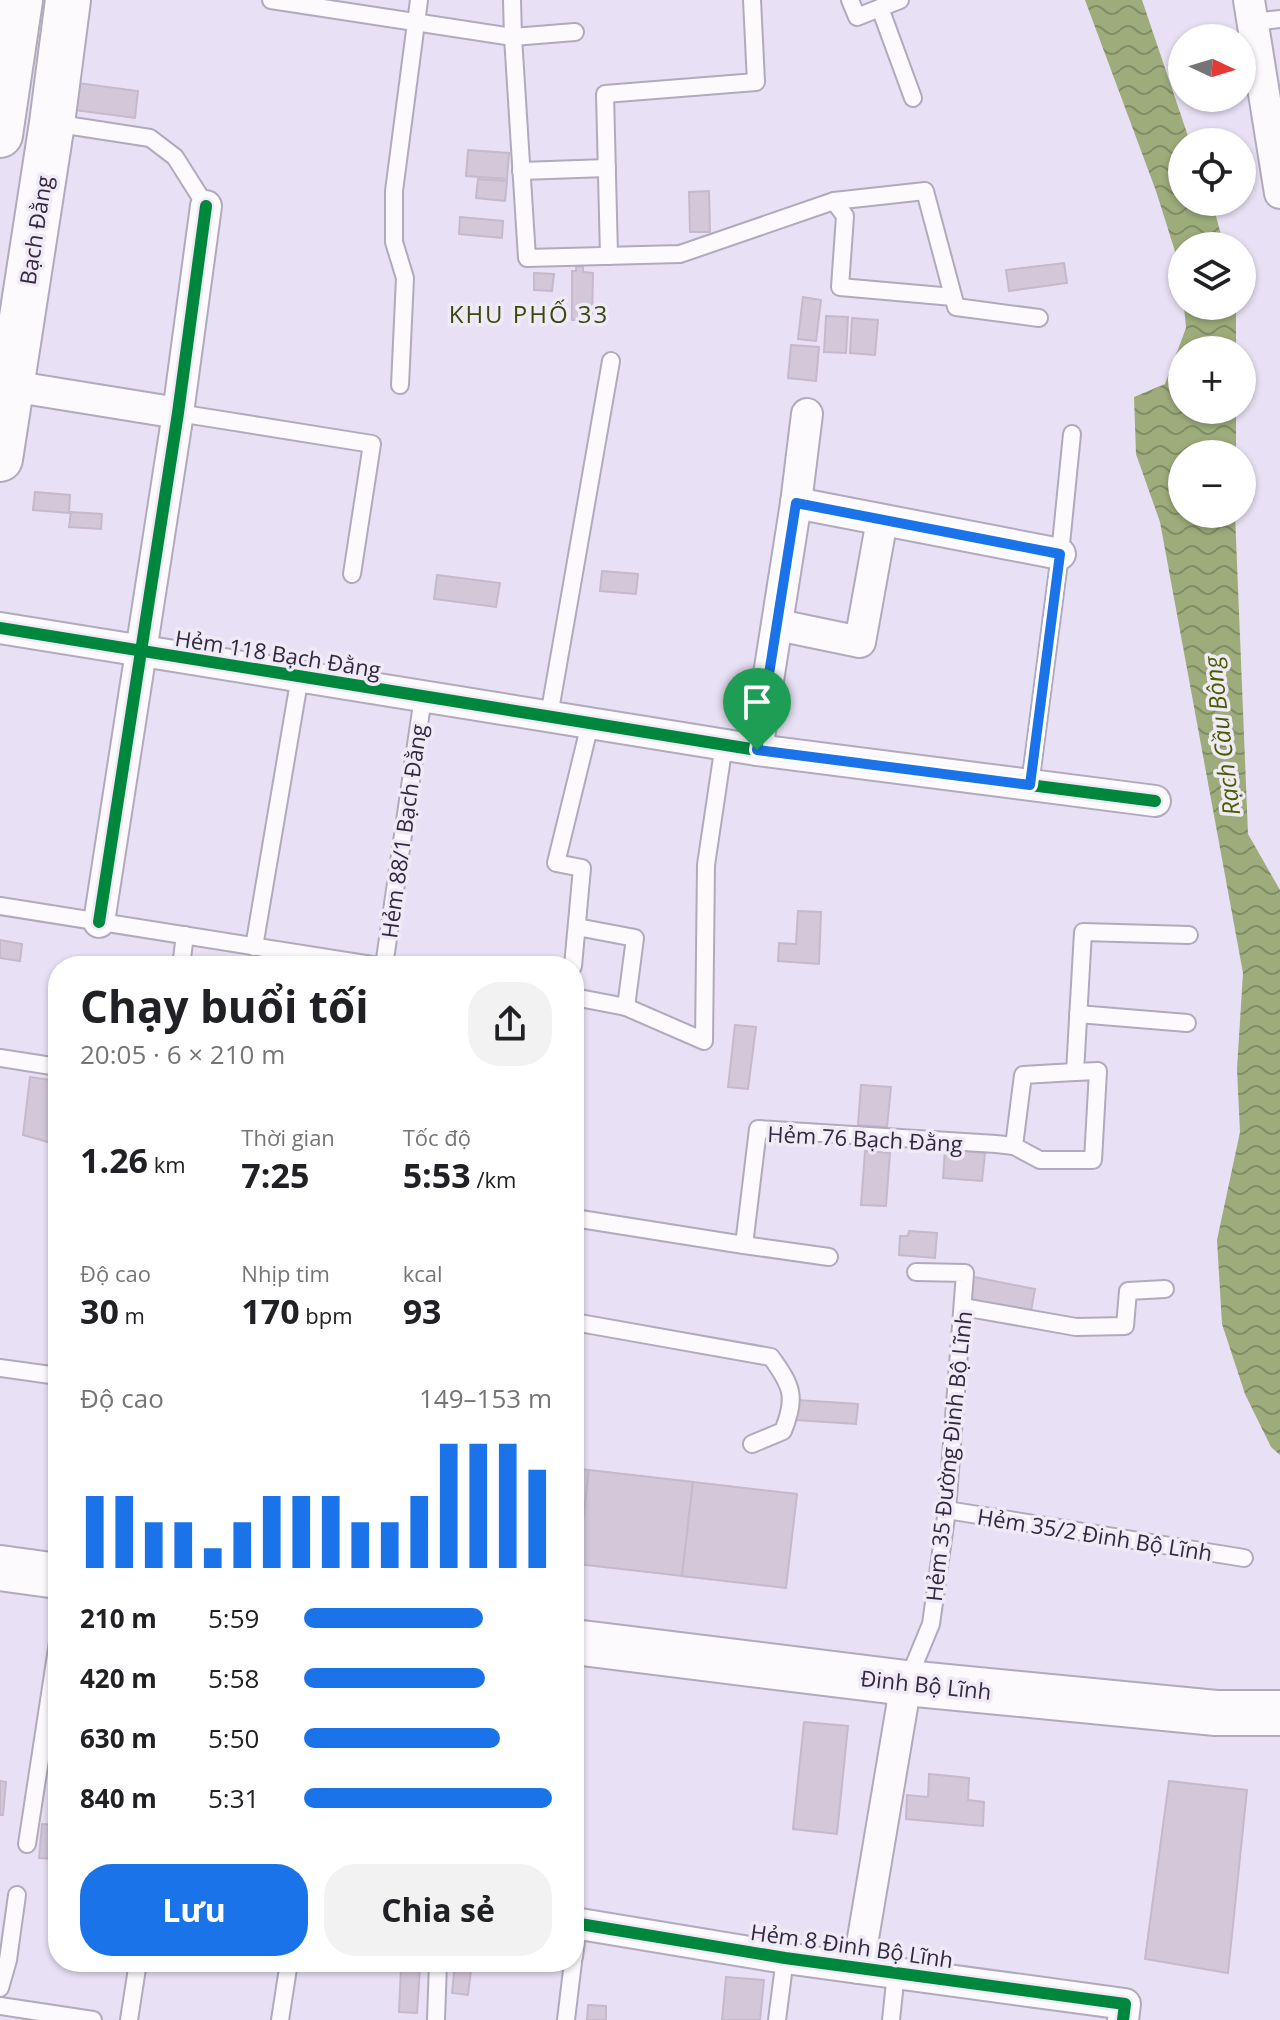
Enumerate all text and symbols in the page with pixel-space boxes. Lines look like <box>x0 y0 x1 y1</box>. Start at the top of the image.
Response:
north arrow <box>1168 24 1256 112</box>
map controls <box>1168 24 1256 528</box>
button: locate <box>1168 128 1256 216</box>
street label: Bạch Đằng <box>12 173 58 287</box>
button: layers <box>1168 232 1256 320</box>
district label: KHU PHỐ 33 <box>449 297 609 330</box>
button: + <box>1168 336 1256 424</box>
button: − <box>1168 440 1256 528</box>
street label: Hẻm 118 Bạch Đằng <box>173 622 383 684</box>
water label: Rạch Cầu Bông <box>1195 653 1247 817</box>
pin <box>723 668 791 750</box>
icon: arrive <box>735 680 779 724</box>
street label: Hẻm 88/1 Bạch Đằng <box>373 722 433 940</box>
text: Chạy buổi tối <box>80 976 369 1036</box>
button: share <box>468 982 552 1066</box>
text: 20:05 · 6 × 210 m <box>80 1036 285 1072</box>
street label: Hẻm 76 Bạch Đằng <box>767 1118 963 1158</box>
text: Thời gian <box>241 1122 335 1152</box>
text: Tốc độ <box>403 1122 471 1152</box>
text: 1.26 <box>80 1137 148 1183</box>
text: km <box>148 1149 186 1179</box>
text: 7:25 <box>241 1152 309 1198</box>
text: 5:53 <box>403 1152 471 1198</box>
text: /km <box>471 1164 516 1194</box>
text: Độ cao <box>80 1258 151 1288</box>
text: Nhịp tim <box>241 1258 330 1288</box>
text: kcal <box>403 1258 443 1288</box>
text: 30 <box>80 1288 119 1334</box>
text: 170 <box>241 1288 300 1334</box>
text: 93 <box>403 1288 442 1334</box>
text: m <box>119 1300 145 1330</box>
text: bpm <box>300 1300 353 1330</box>
street label: Hẻm 35 Đường Đinh Bộ Lĩnh <box>918 1309 978 1603</box>
text: Độ cao <box>80 1380 164 1416</box>
text: 149–153 m <box>419 1380 552 1416</box>
street label: Hẻm 35/2 Đinh Bộ Lĩnh <box>975 1501 1215 1567</box>
text: 210 m <box>80 1600 157 1636</box>
text: 5:59 <box>208 1600 259 1636</box>
text: 420 m <box>80 1660 157 1696</box>
text: 5:58 <box>208 1660 259 1696</box>
street label: Đinh Bộ Lĩnh <box>859 1662 993 1706</box>
text: 630 m <box>80 1720 157 1756</box>
text: 5:50 <box>208 1720 259 1756</box>
text: 840 m <box>80 1780 157 1816</box>
text: 5:31 <box>208 1780 259 1816</box>
button: Lưu <box>80 1864 308 1956</box>
button: Chia sẻ <box>324 1864 552 1956</box>
street label: Hẻm 8 Đinh Bộ Lĩnh <box>749 1916 955 1974</box>

